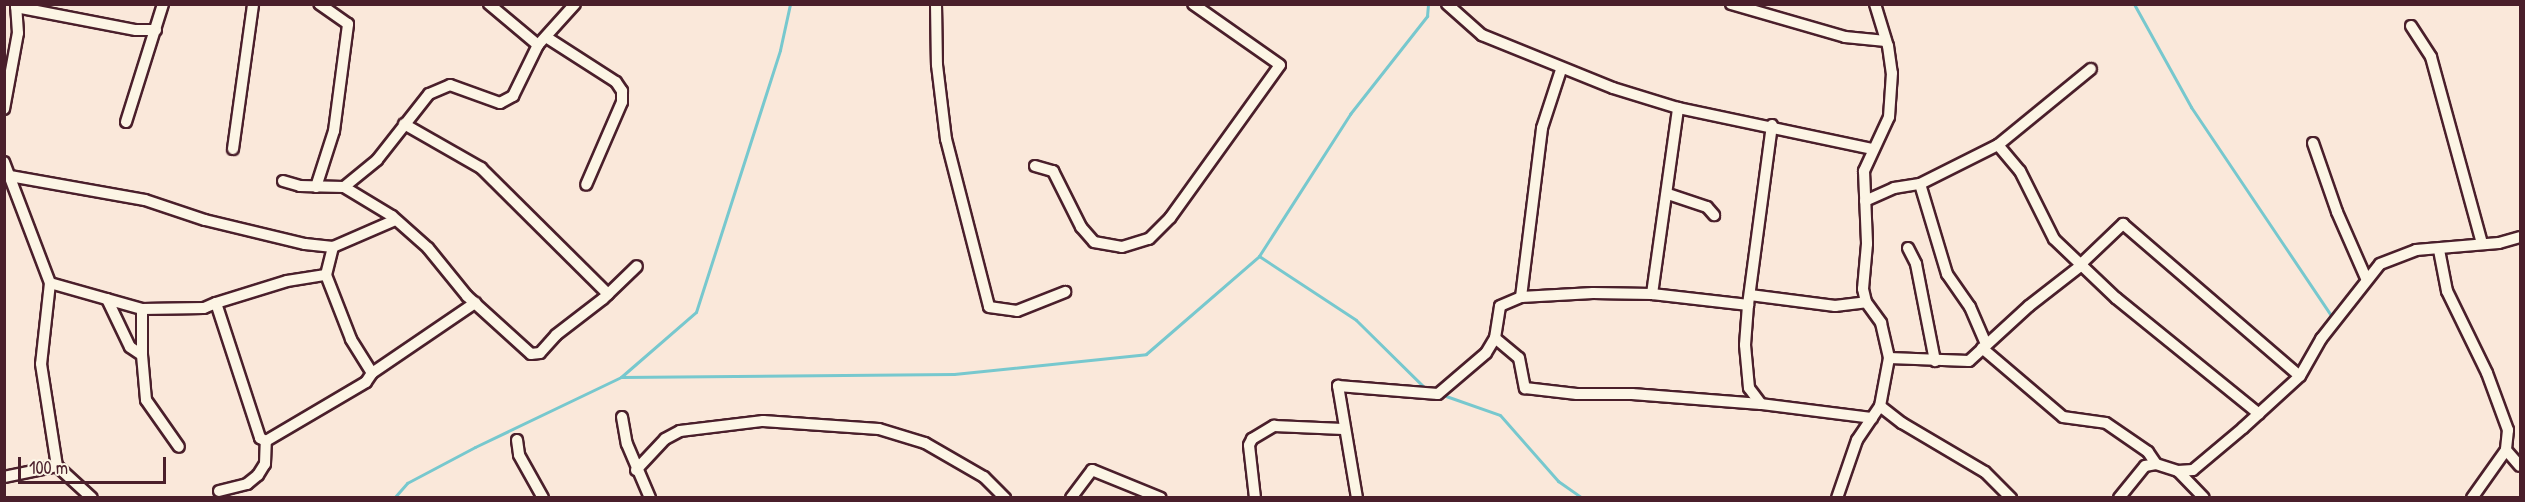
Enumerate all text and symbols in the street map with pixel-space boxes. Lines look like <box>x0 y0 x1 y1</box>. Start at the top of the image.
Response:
scale bar <box>21 445 170 483</box>
text: 100 m <box>29 455 68 480</box>

